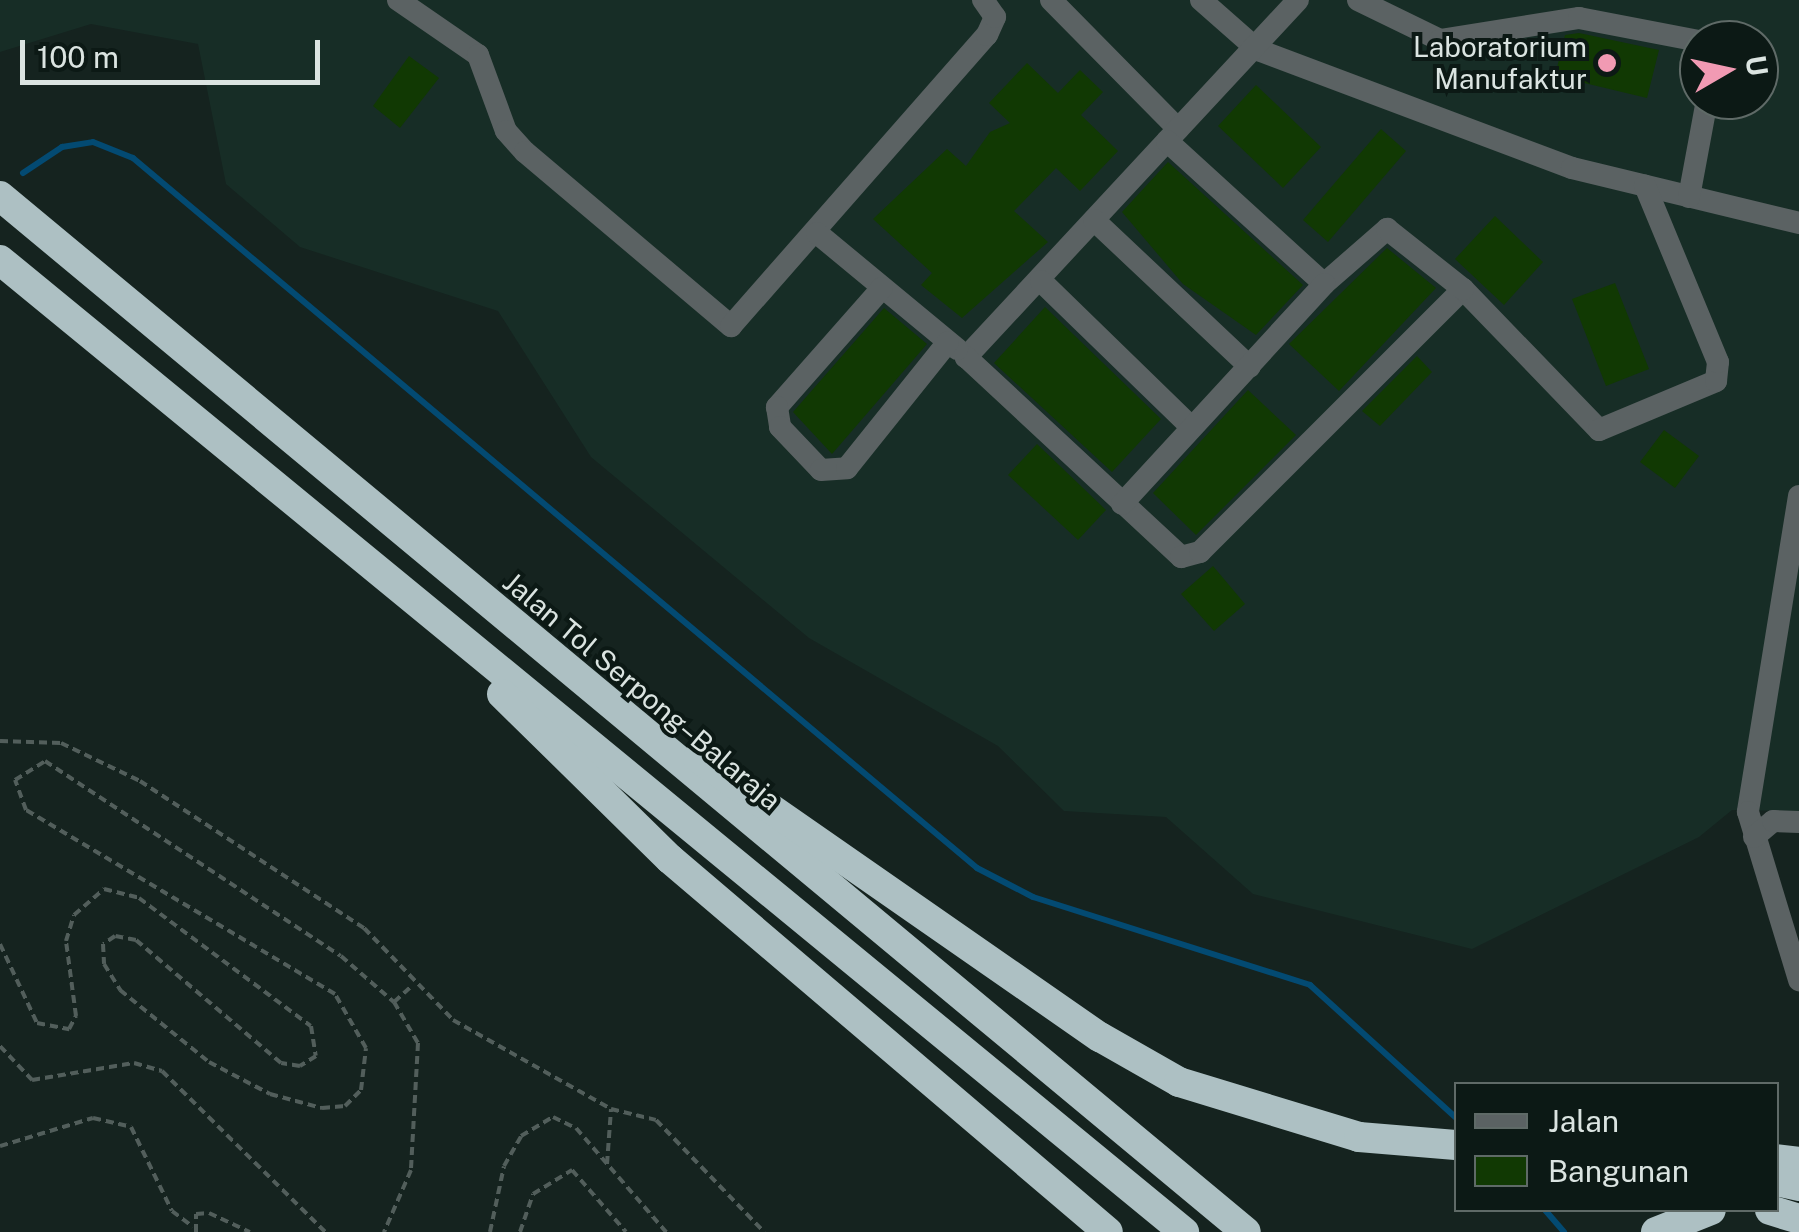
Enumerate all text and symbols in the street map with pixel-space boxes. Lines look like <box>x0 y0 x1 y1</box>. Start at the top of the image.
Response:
scale bar <box>25 20 325 82</box>
north arrow <box>1679 20 1779 120</box>
place label: Laboratorium Manufaktur <box>1413 30 1587 96</box>
text: 100 m <box>37 39 119 75</box>
marker: Laboratorium Manufaktur <box>1596 52 1618 74</box>
text: U <box>1739 53 1775 78</box>
street label: Jalan Tol Serpong–Balaraja <box>496 565 788 817</box>
legend <box>1454 1082 1779 1212</box>
text: Jalan <box>1548 1103 1619 1139</box>
text: Bangunan <box>1548 1153 1689 1189</box>

